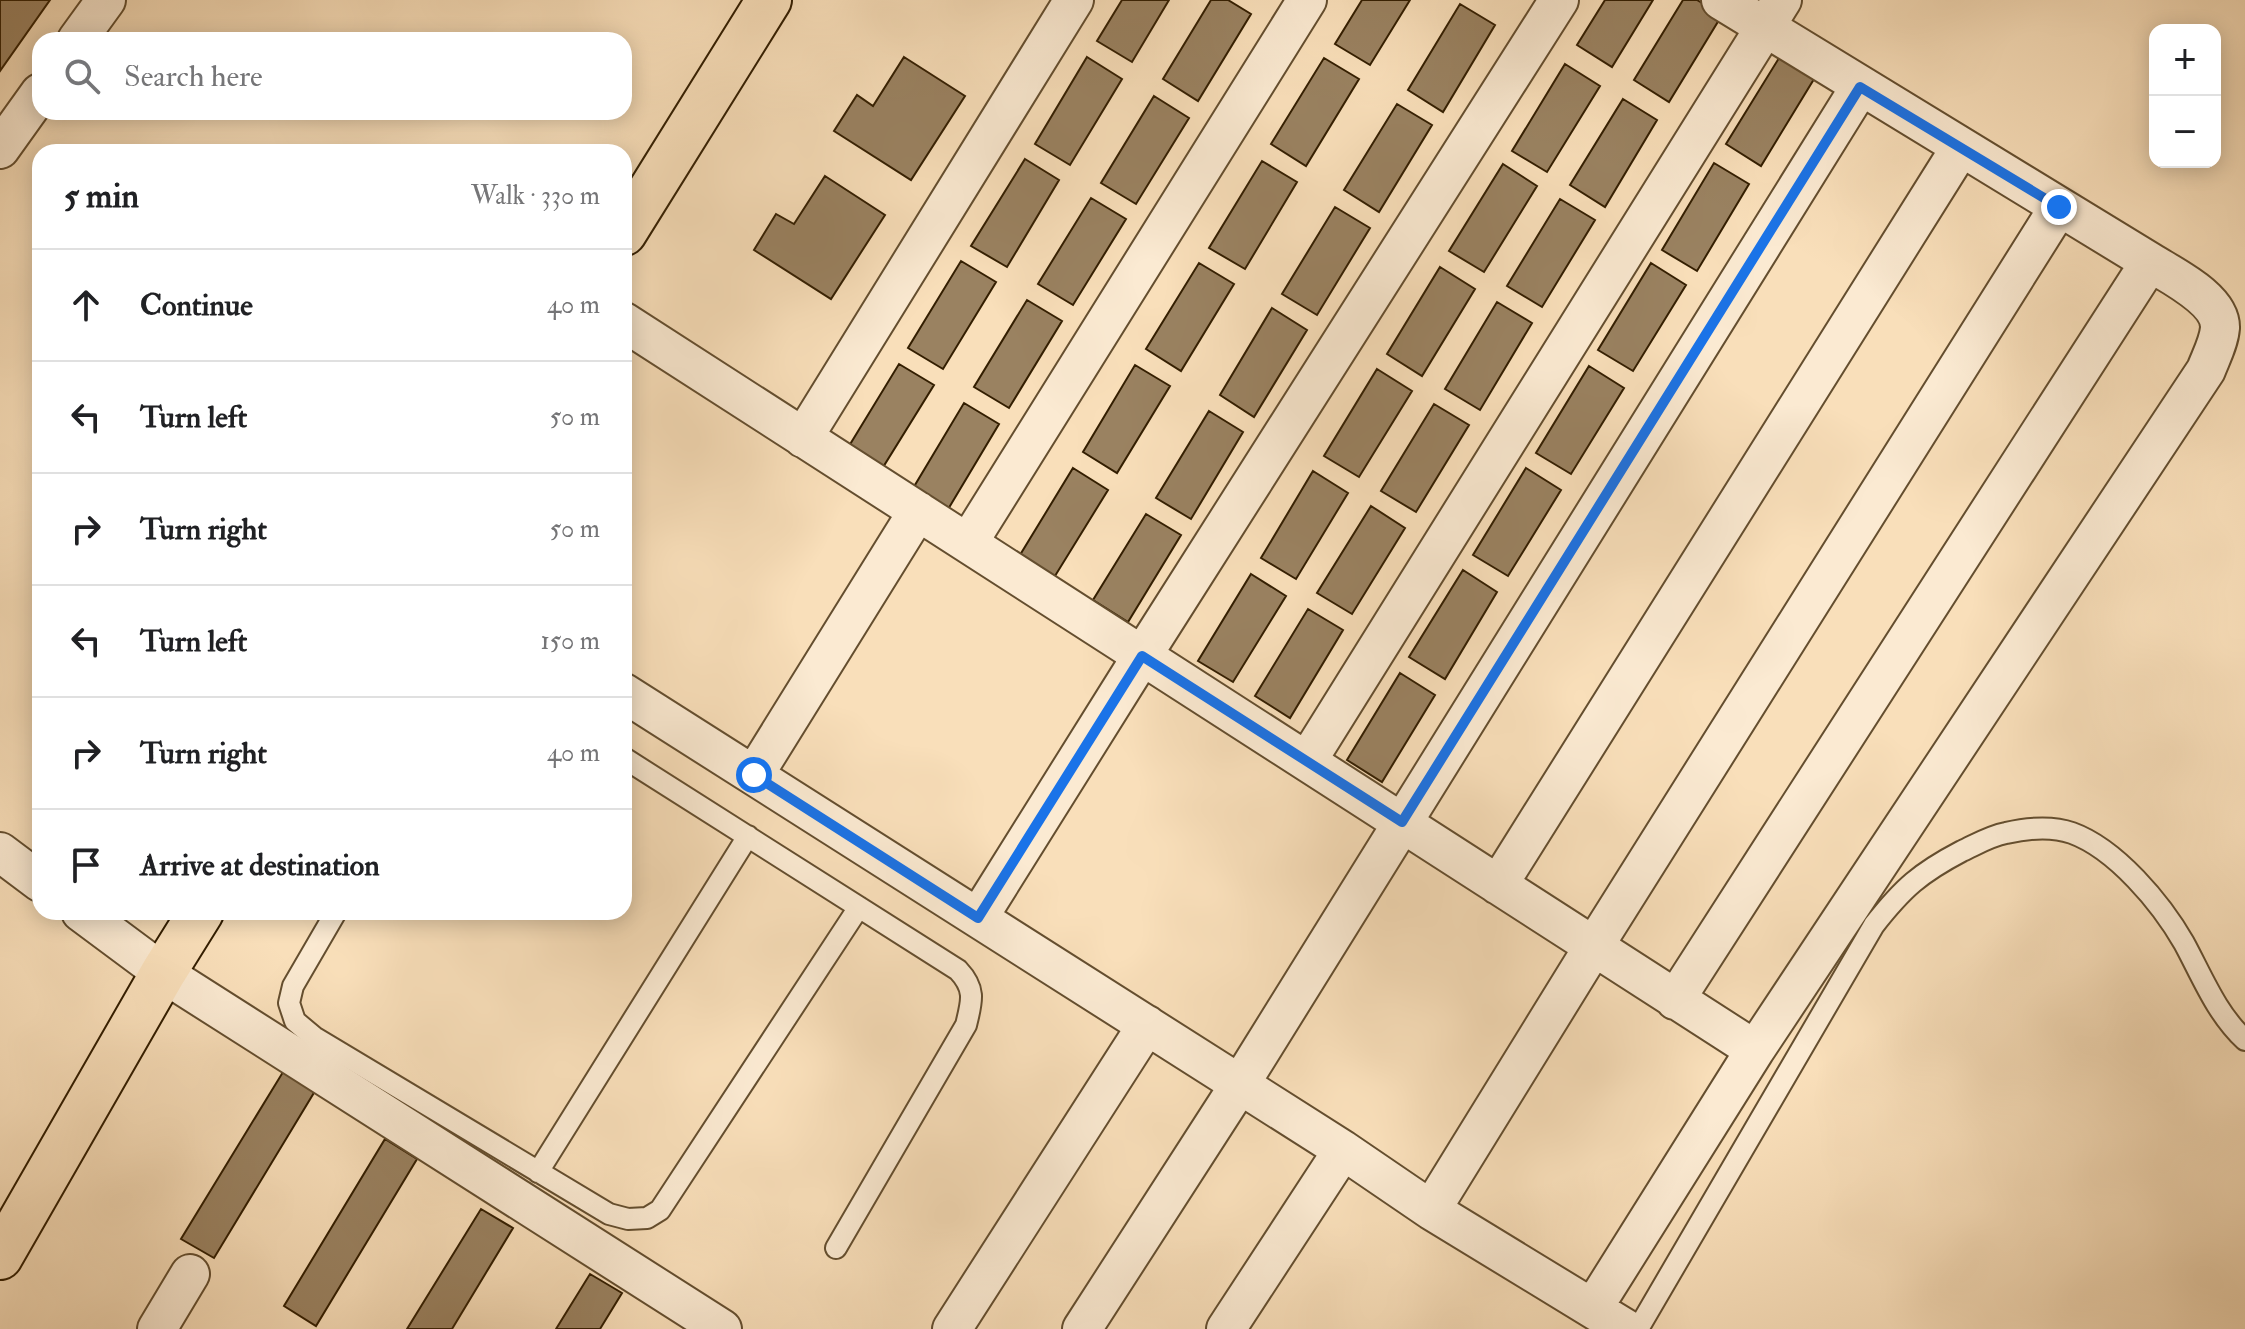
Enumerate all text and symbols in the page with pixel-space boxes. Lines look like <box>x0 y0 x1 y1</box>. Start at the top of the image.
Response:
map controls <box>2149 24 2221 168</box>
button: + <box>2149 24 2221 96</box>
search box <box>32 32 632 120</box>
icon: search <box>60 54 104 98</box>
text: Search here <box>124 58 263 95</box>
button: − <box>2149 96 2221 168</box>
text: 5 min <box>64 175 139 218</box>
text: Walk · 330 m <box>471 180 600 212</box>
route end <box>2041 189 2077 225</box>
icon: ahead <box>64 283 108 327</box>
text: Continue <box>140 287 253 324</box>
text: 40 m <box>547 289 600 321</box>
icon: left <box>64 395 108 439</box>
text: Turn left <box>140 399 247 436</box>
text: 50 m <box>550 401 600 433</box>
icon: right <box>64 507 108 551</box>
text: Turn right <box>140 511 267 548</box>
text: 50 m <box>550 513 600 545</box>
icon: left <box>64 619 108 663</box>
text: Turn left <box>140 623 247 660</box>
text: 150 m <box>541 625 600 657</box>
icon: right <box>64 731 108 775</box>
text: Turn right <box>140 735 267 772</box>
text: 40 m <box>547 737 600 769</box>
route start <box>736 757 772 793</box>
icon: arrive <box>64 843 108 887</box>
text: Arrive at destination <box>140 847 380 884</box>

